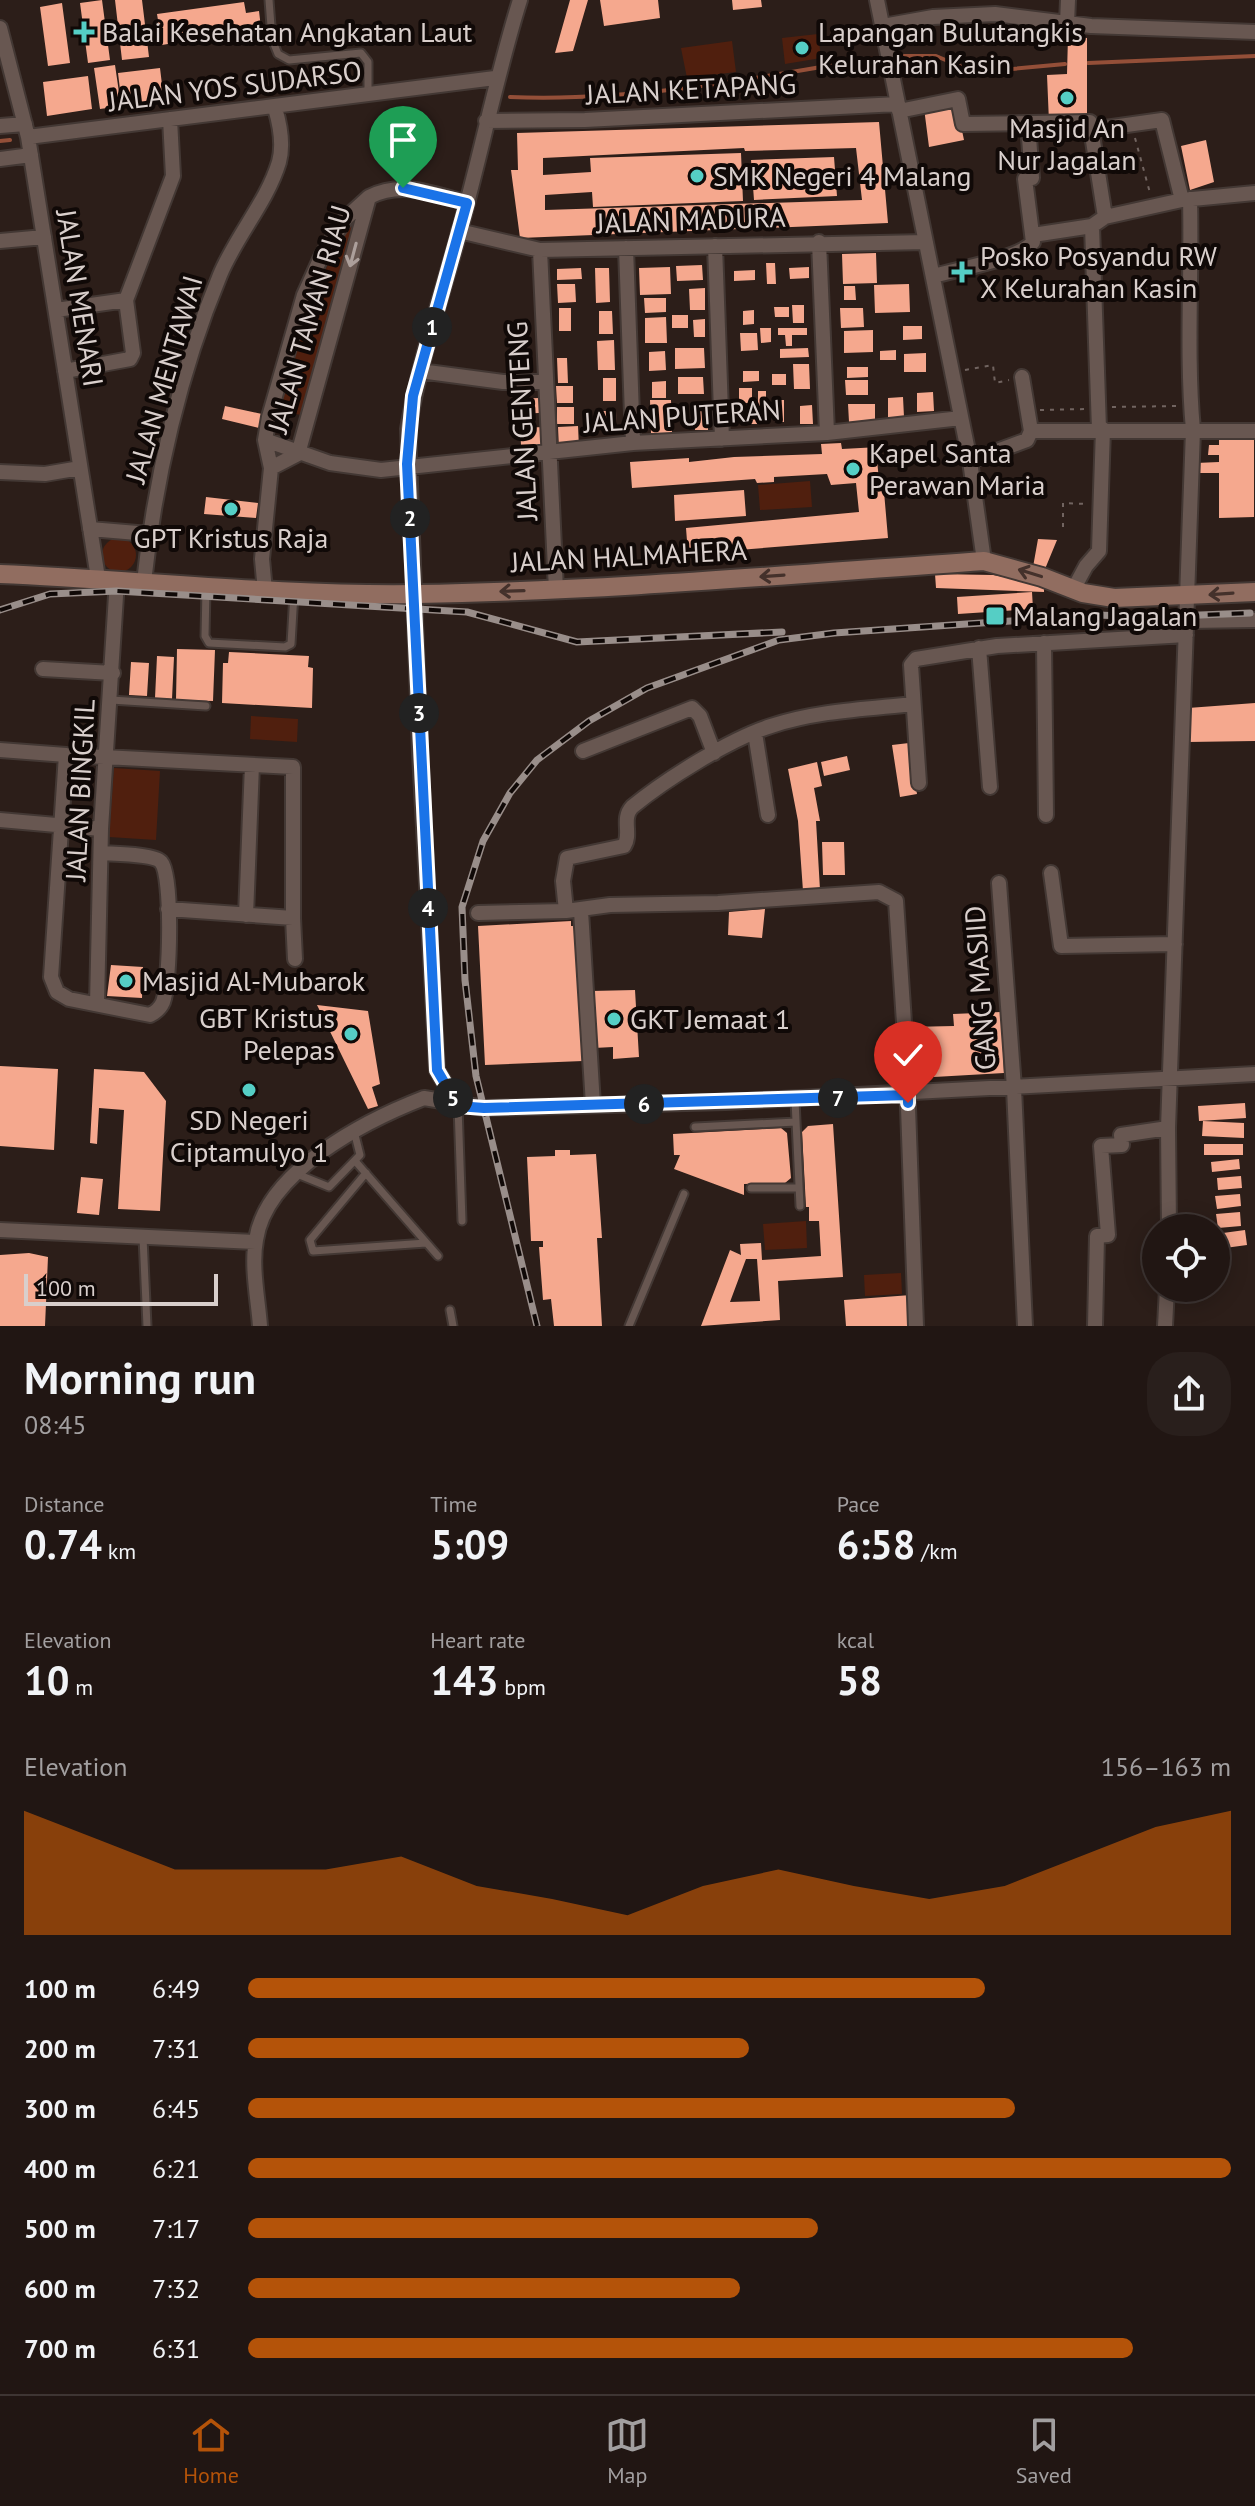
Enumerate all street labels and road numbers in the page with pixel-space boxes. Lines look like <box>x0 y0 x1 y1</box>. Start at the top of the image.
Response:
street label: JALAN YOS SUDARSO <box>105 52 364 120</box>
street label: JALAN KETAPANG <box>584 65 797 113</box>
street label: JALAN MADURA <box>595 198 787 241</box>
street label: JALAN TAMAN RIAU <box>258 201 359 438</box>
street label: JALAN MENARI <box>48 206 113 389</box>
street label: JALAN MENTAWAI <box>116 271 211 488</box>
street label: JALAN GENTENG <box>498 320 545 523</box>
street label: JALAN PUTERAN <box>581 390 782 441</box>
street label: JALAN HALMAHERA <box>509 531 748 580</box>
street label: JALAN BINGKIL <box>56 698 103 883</box>
street label: GANG MASJID <box>955 904 1004 1072</box>

